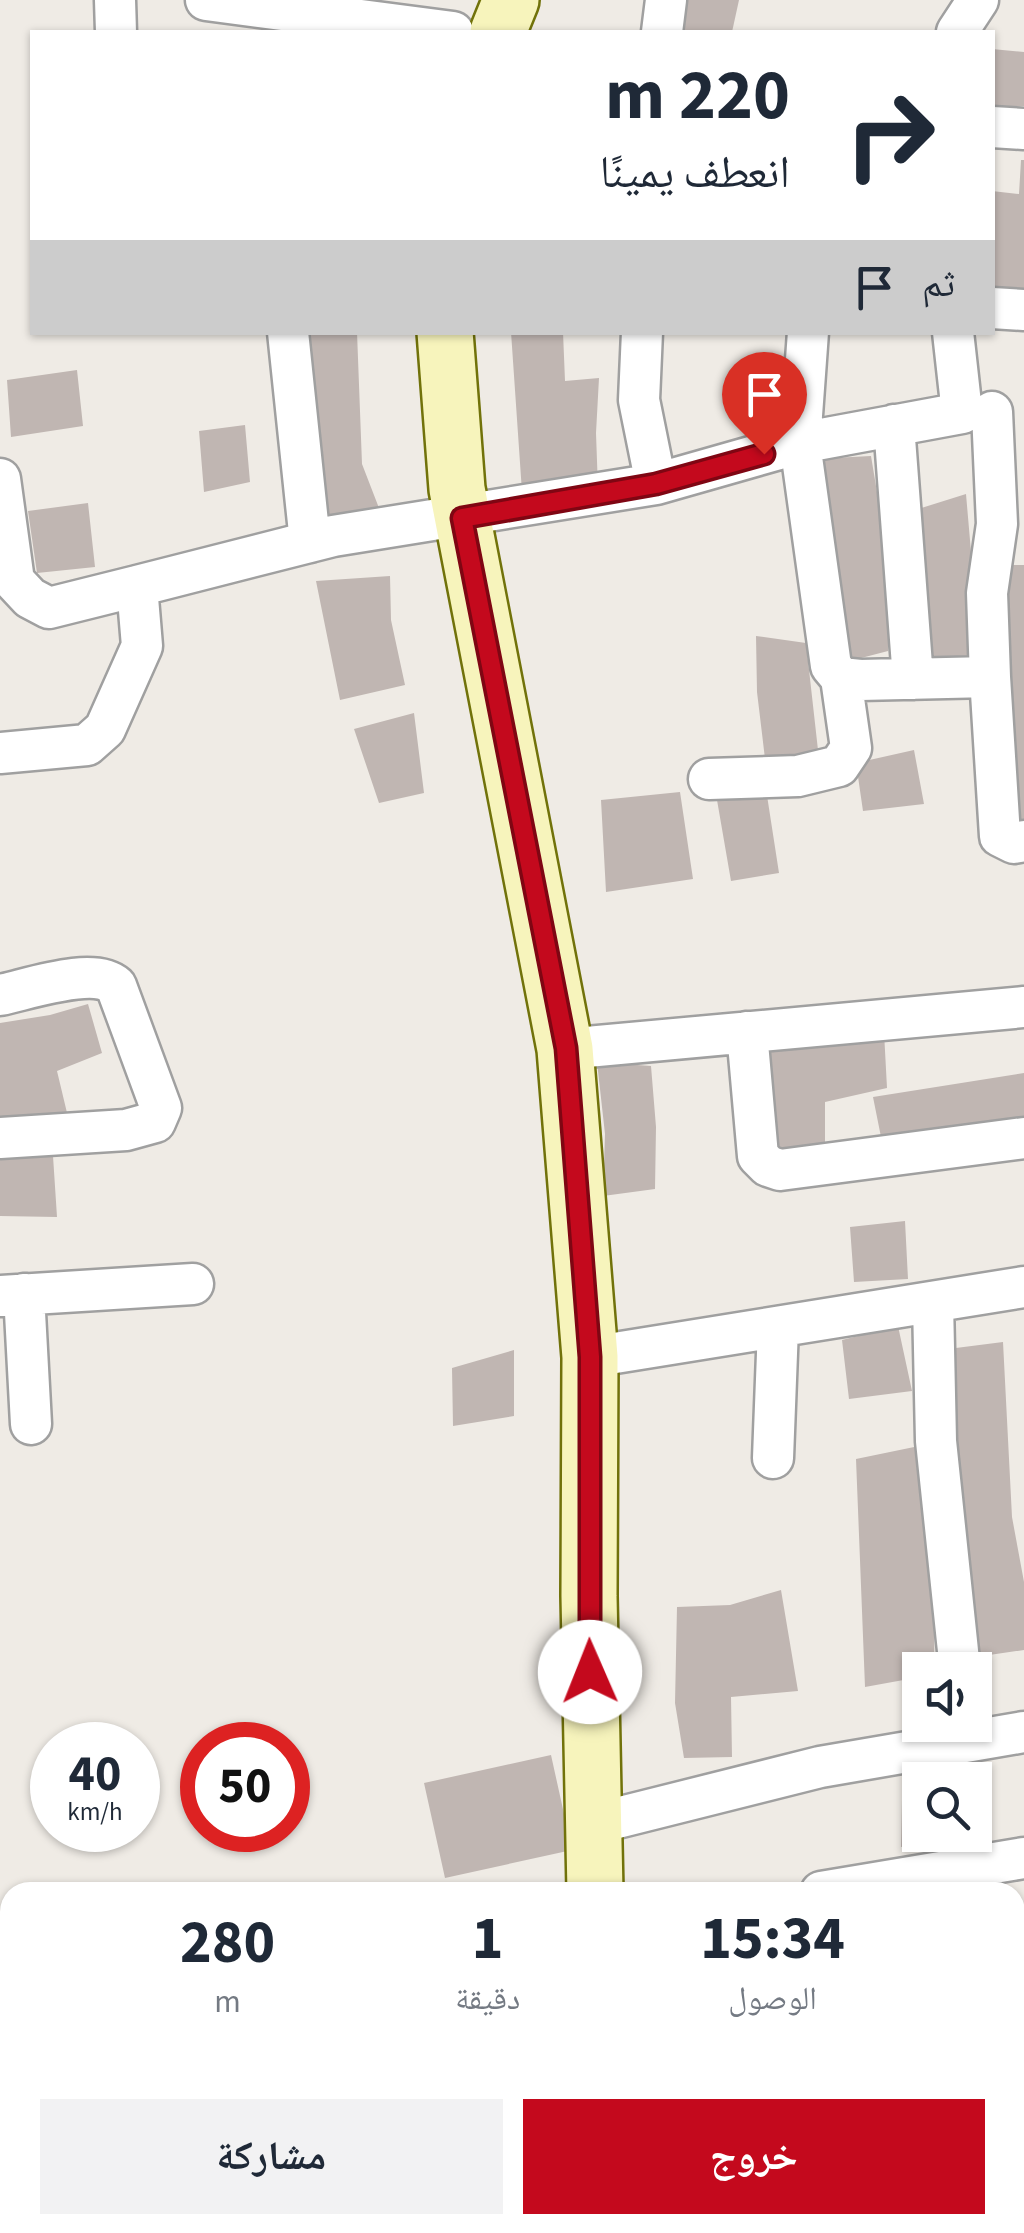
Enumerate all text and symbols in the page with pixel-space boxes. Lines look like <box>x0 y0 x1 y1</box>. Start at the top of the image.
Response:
text: 220 m <box>605 46 790 146</box>
icon: right <box>825 70 955 200</box>
text: انعطف يمينًا <box>599 141 790 205</box>
text: ثم <box>922 257 955 311</box>
icon: arrive <box>847 260 902 315</box>
pin <box>722 352 807 455</box>
icon: arrive <box>737 367 792 422</box>
position arrow <box>538 1620 642 1724</box>
map controls <box>902 1652 992 1852</box>
button: sound <box>902 1652 992 1742</box>
speed limit sign: 50 <box>180 1722 310 1852</box>
text: 40 <box>69 1739 121 1810</box>
button: search <box>902 1762 992 1852</box>
text: km/h <box>67 1794 123 1830</box>
text: 1 <box>472 1897 504 1982</box>
text: 15:34 <box>700 1897 845 1982</box>
text: 280 <box>180 1901 275 1986</box>
text: دقيقة <box>455 1976 520 2022</box>
text: الوصول <box>728 1976 817 2022</box>
text: m <box>214 1979 241 2025</box>
button: مشاركة <box>40 2099 503 2214</box>
button: خروج <box>523 2099 985 2214</box>

